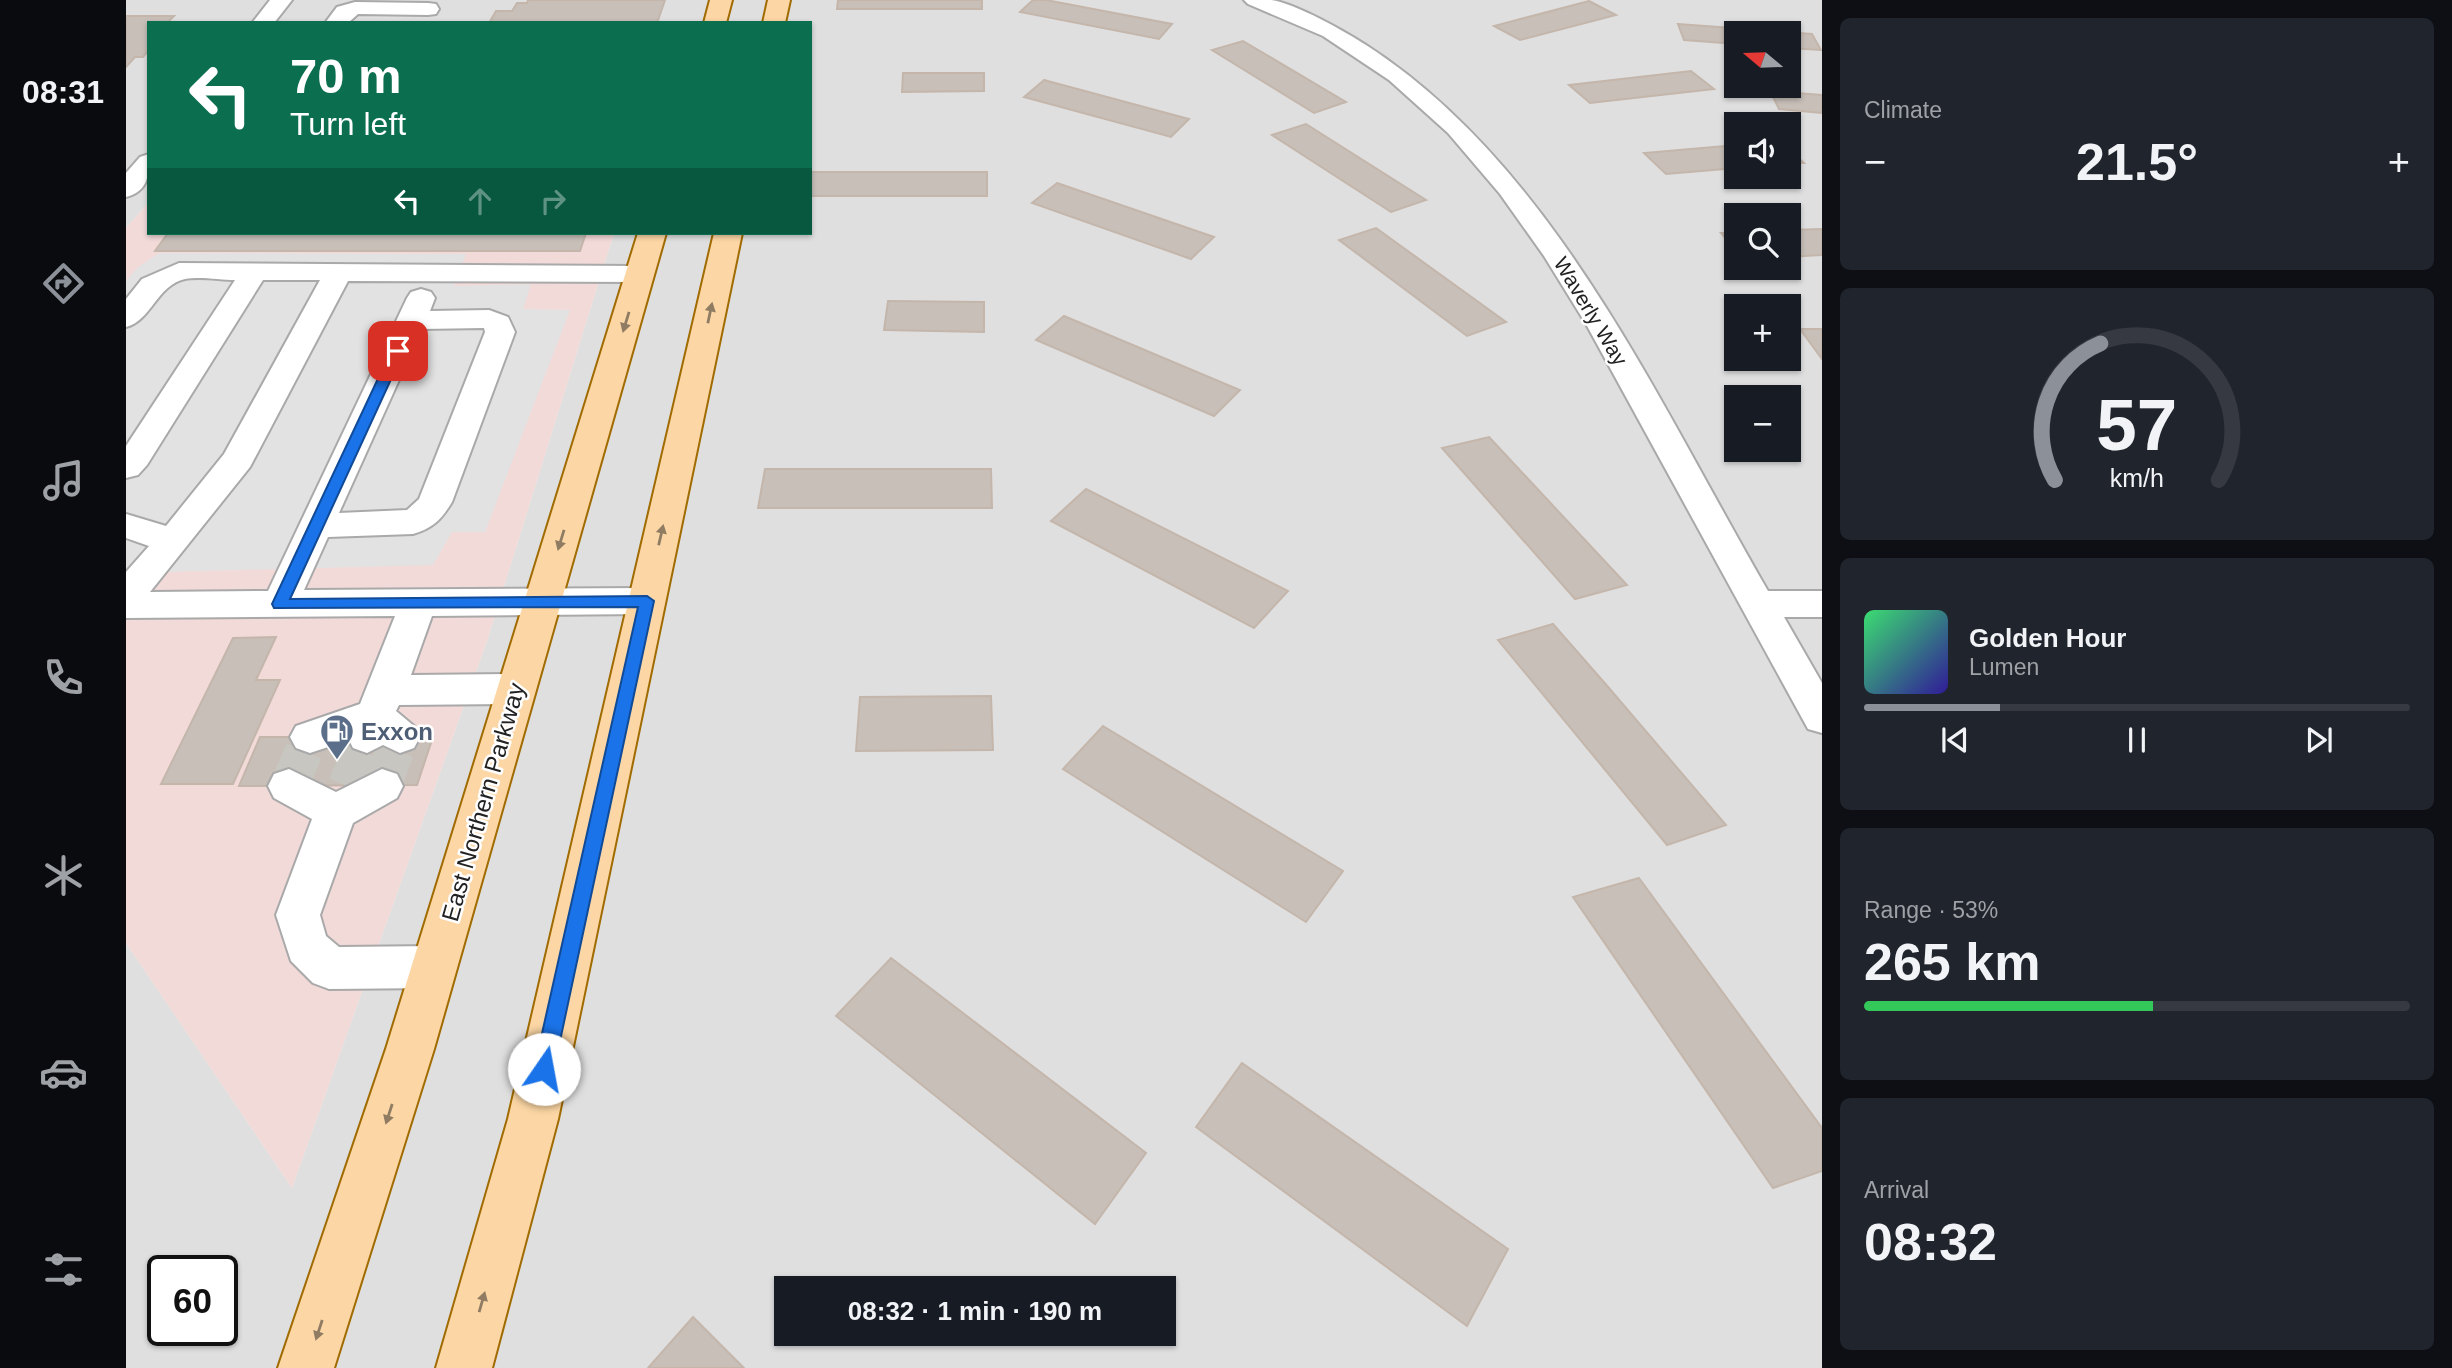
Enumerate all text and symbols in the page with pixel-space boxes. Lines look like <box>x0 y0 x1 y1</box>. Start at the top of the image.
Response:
north arrow <box>1724 21 1801 98</box>
map controls <box>1724 21 1801 462</box>
icon: left <box>175 49 266 140</box>
text: 70 m <box>290 49 402 103</box>
text: 08:31 <box>22 74 104 110</box>
text: Climate <box>1864 97 1942 123</box>
text: Turn left <box>290 106 406 142</box>
button: sound <box>1724 112 1801 189</box>
text: 21.5° <box>2076 133 2198 191</box>
text: − <box>1864 141 1886 183</box>
text: + <box>2388 141 2410 183</box>
icon: left <box>388 182 426 220</box>
icon: ahead <box>461 182 499 220</box>
icon: right <box>534 182 572 220</box>
button: search <box>1724 203 1801 280</box>
street label: Waverly Way <box>1550 253 1633 370</box>
icon: directions <box>39 259 88 308</box>
button: + <box>1724 294 1801 371</box>
one-way arrow <box>705 302 716 324</box>
one-way arrow <box>620 311 630 332</box>
pin <box>368 321 428 381</box>
icon: arrive <box>379 332 417 370</box>
text: 57 <box>2097 384 2177 465</box>
button: − <box>1724 385 1801 462</box>
icon: music <box>39 456 88 505</box>
text: km/h <box>2110 464 2164 492</box>
one-way arrow <box>656 524 667 546</box>
one-way arrow <box>555 529 565 550</box>
text: Golden Hour <box>1969 623 2126 653</box>
icon: phone <box>39 653 88 702</box>
text: Lumen <box>1969 654 2039 680</box>
street label: East Northern Parkway <box>436 680 530 924</box>
fuel station icon: Exxon <box>318 712 356 761</box>
place label: Exxon <box>361 718 433 745</box>
icon: previous <box>1936 721 1974 759</box>
icon: pause <box>2118 721 2156 759</box>
icon: next <box>2300 721 2338 759</box>
icon: climate <box>39 851 88 900</box>
text: Range · 53% <box>1864 897 1998 923</box>
text: 265 km <box>1864 933 2040 991</box>
position arrow <box>507 1032 581 1106</box>
icon: car <box>39 1048 88 1097</box>
one-way arrow <box>383 1104 394 1125</box>
text: Arrival <box>1864 1177 1929 1203</box>
text: 08:32 <box>1864 1213 1997 1271</box>
icon: filters <box>39 1245 88 1294</box>
speed limit sign: 60 <box>147 1255 238 1346</box>
one-way arrow <box>477 1291 488 1313</box>
text: 08:32 · 1 min · 190 m <box>848 1296 1102 1326</box>
one-way arrow <box>313 1320 323 1341</box>

